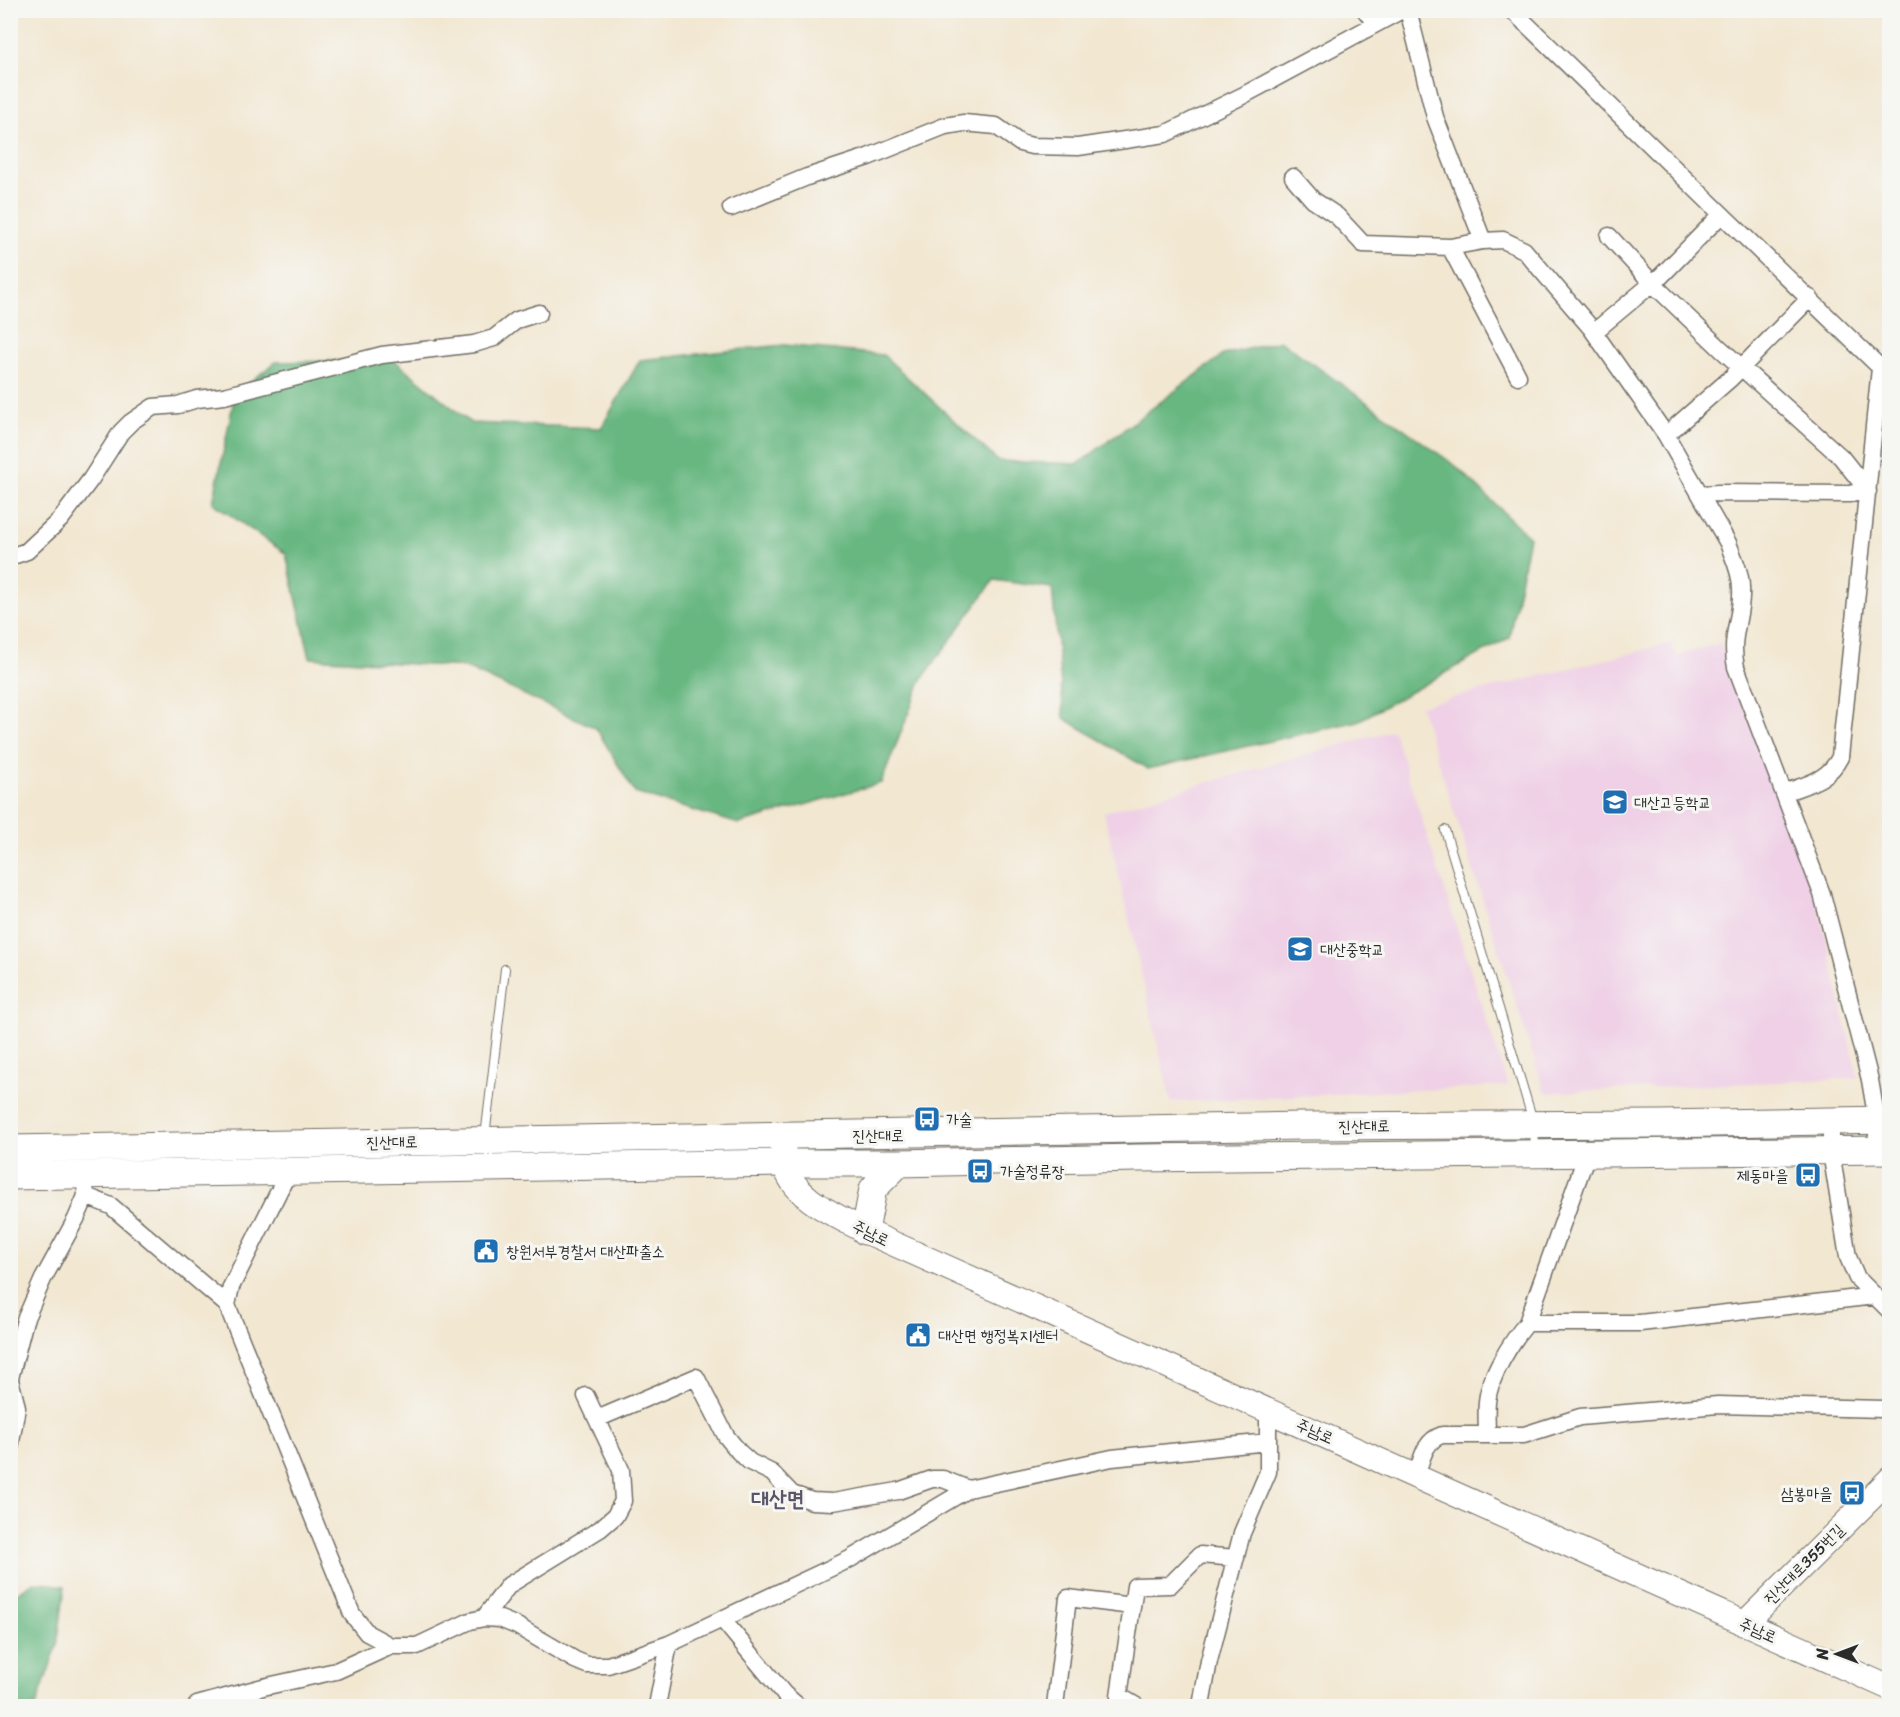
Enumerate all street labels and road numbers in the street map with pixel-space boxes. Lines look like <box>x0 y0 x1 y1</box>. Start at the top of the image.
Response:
street label: 진산대로 <box>1338 1111 1390 1141</box>
street label: 진산대로 <box>852 1121 904 1150</box>
street label: 진산대로 <box>366 1127 418 1157</box>
street label: 주남로 <box>847 1212 895 1254</box>
street label: 주남로 <box>1291 1410 1339 1452</box>
street label: 진산대로355번길 <box>1756 1516 1852 1612</box>
street label: 주남로 <box>1734 1609 1782 1651</box>

